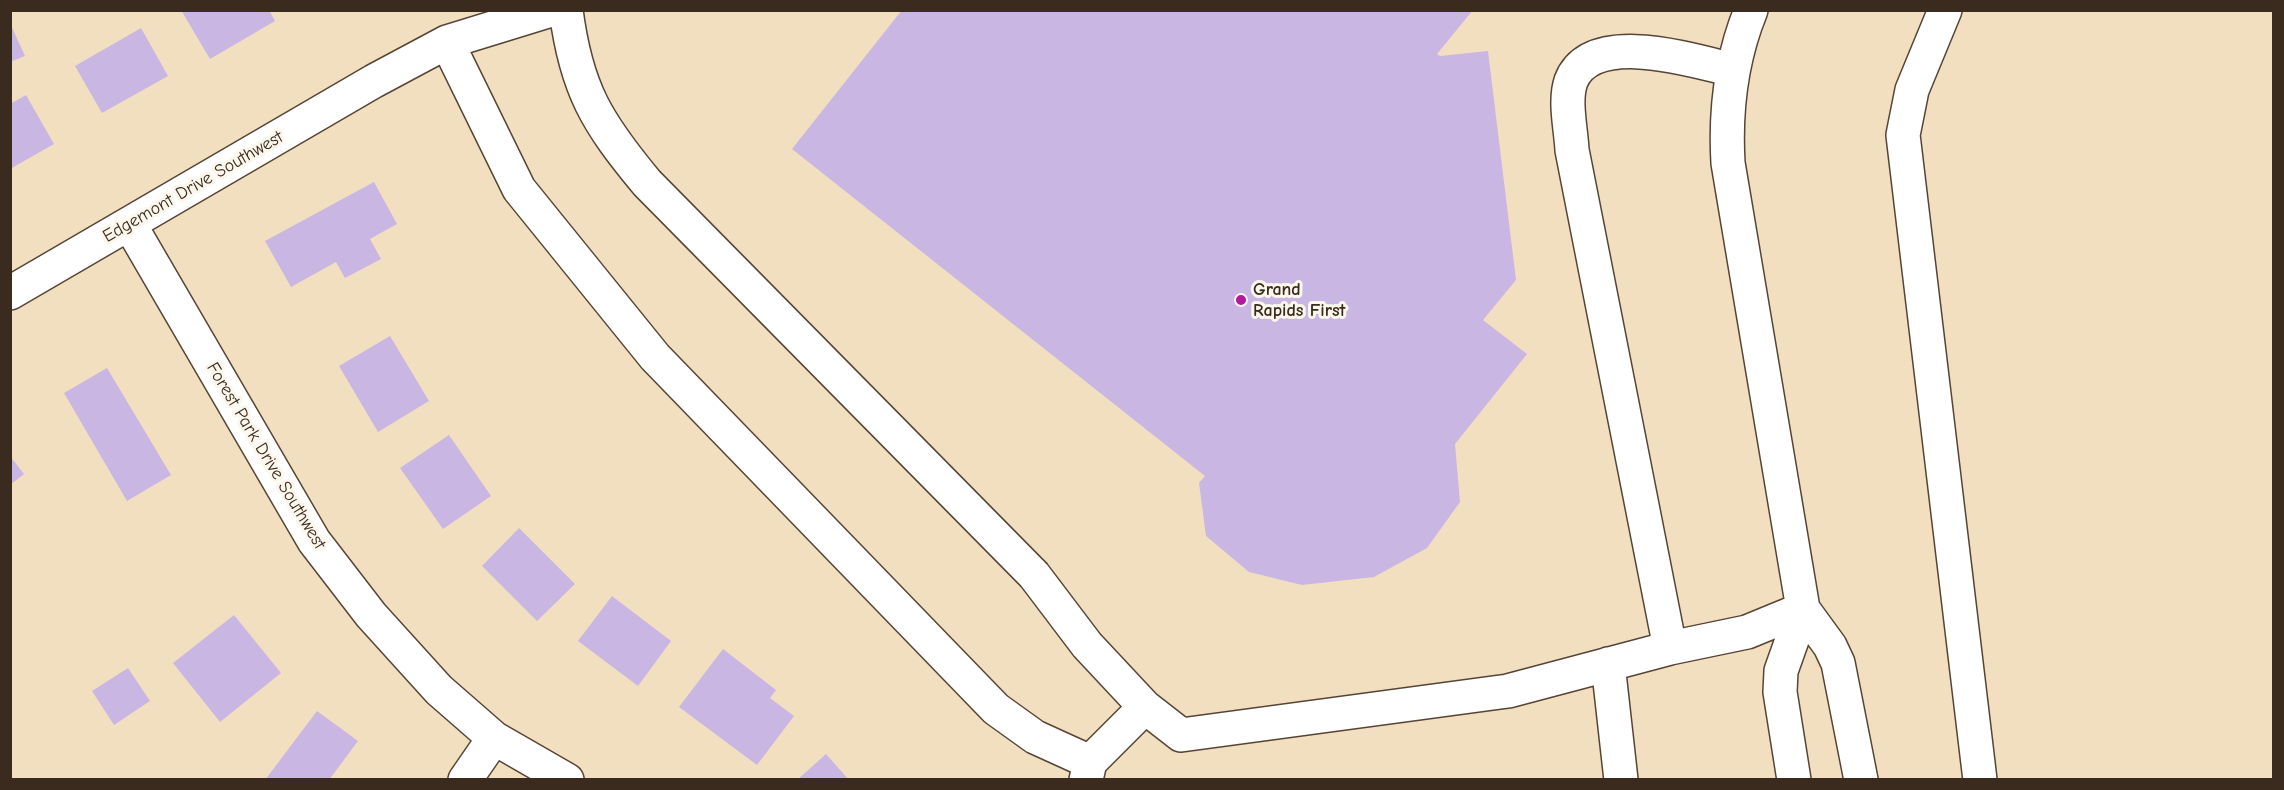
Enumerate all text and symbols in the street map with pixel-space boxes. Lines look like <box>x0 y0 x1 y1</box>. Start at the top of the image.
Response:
street label: Edgemont Drive Southwest <box>99 126 287 248</box>
place label: Grand Rapids First <box>1253 279 1345 322</box>
marker: Grand Rapids First <box>1234 293 1248 307</box>
street label: Forest Park Drive Southwest <box>202 359 330 553</box>

